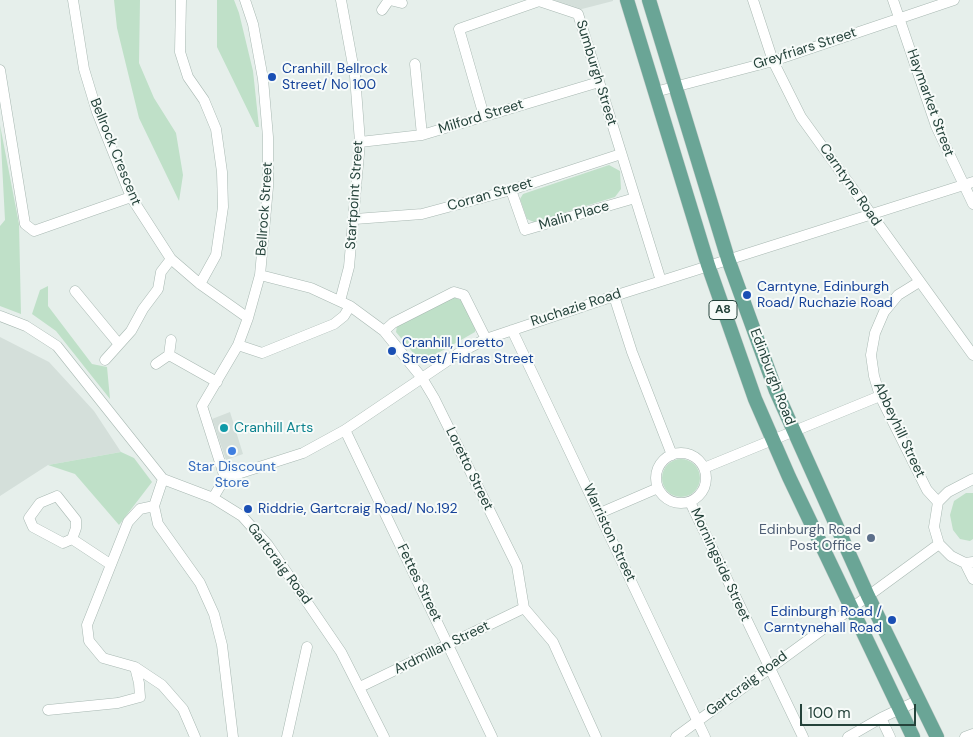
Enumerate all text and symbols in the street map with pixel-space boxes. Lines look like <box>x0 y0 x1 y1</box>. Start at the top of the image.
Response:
street label: Sumburgh Street <box>572 18 620 128</box>
street label: Greyfriars Street <box>751 24 859 74</box>
street label: Haymarket Street <box>903 47 957 159</box>
place label: Cranhill, Bellrock Street/ No 100 <box>282 61 388 94</box>
marker: Cranhill, Bellrock Street/ No 100 <box>266 71 278 83</box>
street label: Bellrock Crescent <box>86 96 144 208</box>
street label: Milford Street <box>436 96 526 138</box>
street label: Startpoint Street <box>343 140 367 250</box>
street label: Carntyne Road <box>815 141 885 229</box>
street label: Bellrock Street <box>253 161 277 257</box>
street label: Corran Street <box>446 175 534 215</box>
street label: Malin Place <box>537 198 611 234</box>
place label: Carntyne, Edinburgh Road/ Ruchazie Road <box>757 279 893 312</box>
street label: Ruchazie Road <box>529 285 623 331</box>
marker: Carntyne, Edinburgh Road/ Ruchazie Road <box>741 289 753 301</box>
road number: A8 <box>709 300 737 320</box>
street label: Edinburgh Road <box>746 326 798 428</box>
place label: Cranhill, Loretto Street/ Fidras Street <box>402 335 534 368</box>
marker: Cranhill, Loretto Street/ Fidras Street <box>386 345 398 357</box>
street label: Abbeyhill Street <box>870 380 928 480</box>
place label: Cranhill Arts <box>234 420 313 436</box>
marker: Cranhill Arts <box>218 422 230 434</box>
street label: Loretto Street <box>442 425 496 513</box>
marker: Star Discount Store <box>226 445 238 457</box>
place label: Star Discount Store <box>188 459 276 492</box>
street label: Warriston Street <box>579 481 639 585</box>
place label: Riddrie, Gartcraig Road/ No.192 <box>258 501 458 517</box>
marker: Riddrie, Gartcraig Road/ No.192 <box>242 503 254 515</box>
street label: Morningside Street <box>686 506 754 624</box>
street label: Gartcraig Road <box>243 520 315 608</box>
place label: Edinburgh Road Post Office <box>759 522 861 554</box>
marker: Edinburgh Road Post Office <box>865 532 877 544</box>
street label: Fettes Street <box>393 542 445 624</box>
place label: Edinburgh Road / Carntynehall Road <box>764 604 882 636</box>
marker: Edinburgh Road / Carntynehall Road <box>886 614 898 626</box>
street label: Ardmillan Street <box>392 618 492 678</box>
street label: Gartcraig Road <box>703 648 791 720</box>
scale bar <box>803 694 919 726</box>
text: 100 m <box>808 703 851 723</box>

